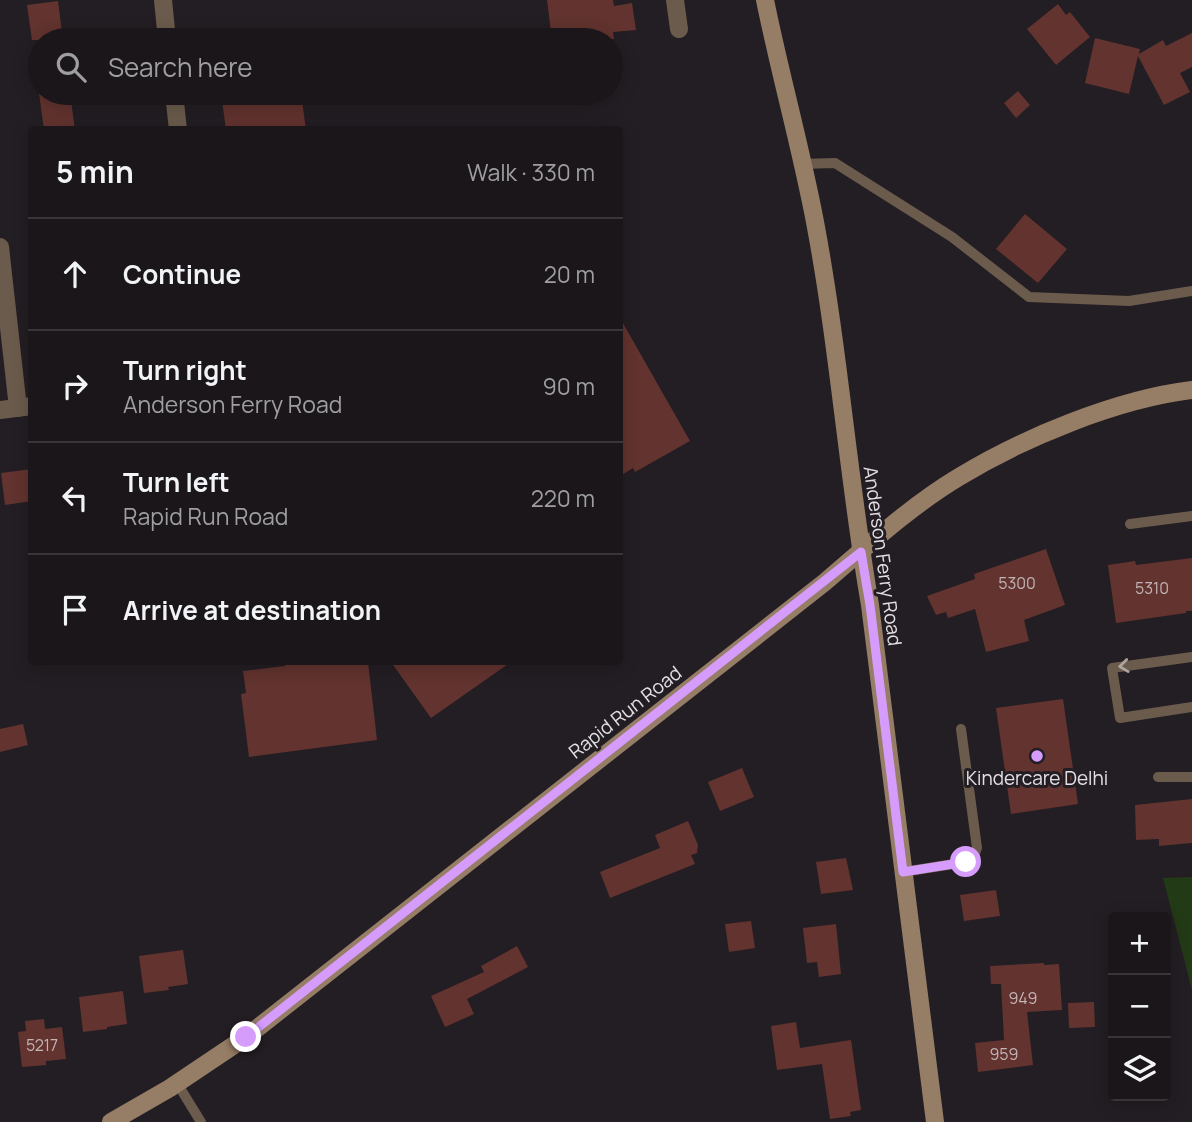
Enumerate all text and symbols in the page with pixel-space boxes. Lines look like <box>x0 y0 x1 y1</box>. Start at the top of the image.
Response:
search box <box>28 28 623 105</box>
icon: search <box>52 48 90 86</box>
text: Search here <box>108 49 253 85</box>
text: 5 min <box>56 151 134 192</box>
text: Walk · 330 m <box>467 156 595 188</box>
icon: ahead <box>56 255 94 293</box>
text: Continue <box>123 256 241 292</box>
text: 20 m <box>544 258 595 290</box>
text: Turn right <box>123 352 247 388</box>
icon: right <box>56 367 94 405</box>
text: 90 m <box>543 370 595 402</box>
text: Anderson Ferry Road <box>123 388 342 420</box>
text: Turn left <box>123 464 230 500</box>
street label: Anderson Ferry Road <box>858 464 908 648</box>
icon: left <box>56 479 94 517</box>
text: 220 m <box>531 482 595 514</box>
text: Rapid Run Road <box>123 500 288 532</box>
house number: 5300 <box>998 572 1036 594</box>
house number: 5310 <box>1135 577 1169 599</box>
icon: arrive <box>56 591 94 629</box>
text: Arrive at destination <box>123 592 381 628</box>
one-way arrow <box>1118 659 1130 674</box>
street label: Rapid Run Road <box>563 660 687 764</box>
marker: Kindercare Delhi <box>1029 748 1045 764</box>
place label: Kindercare Delhi <box>966 765 1108 791</box>
route start <box>950 846 981 877</box>
map controls <box>1108 912 1171 1101</box>
button: + <box>1108 912 1171 975</box>
button: − <box>1108 975 1171 1038</box>
house number: 949 <box>1008 987 1038 1009</box>
route end <box>230 1021 261 1052</box>
house number: 5217 <box>26 1034 58 1056</box>
button: layers <box>1108 1038 1171 1101</box>
house number: 959 <box>989 1043 1019 1065</box>

